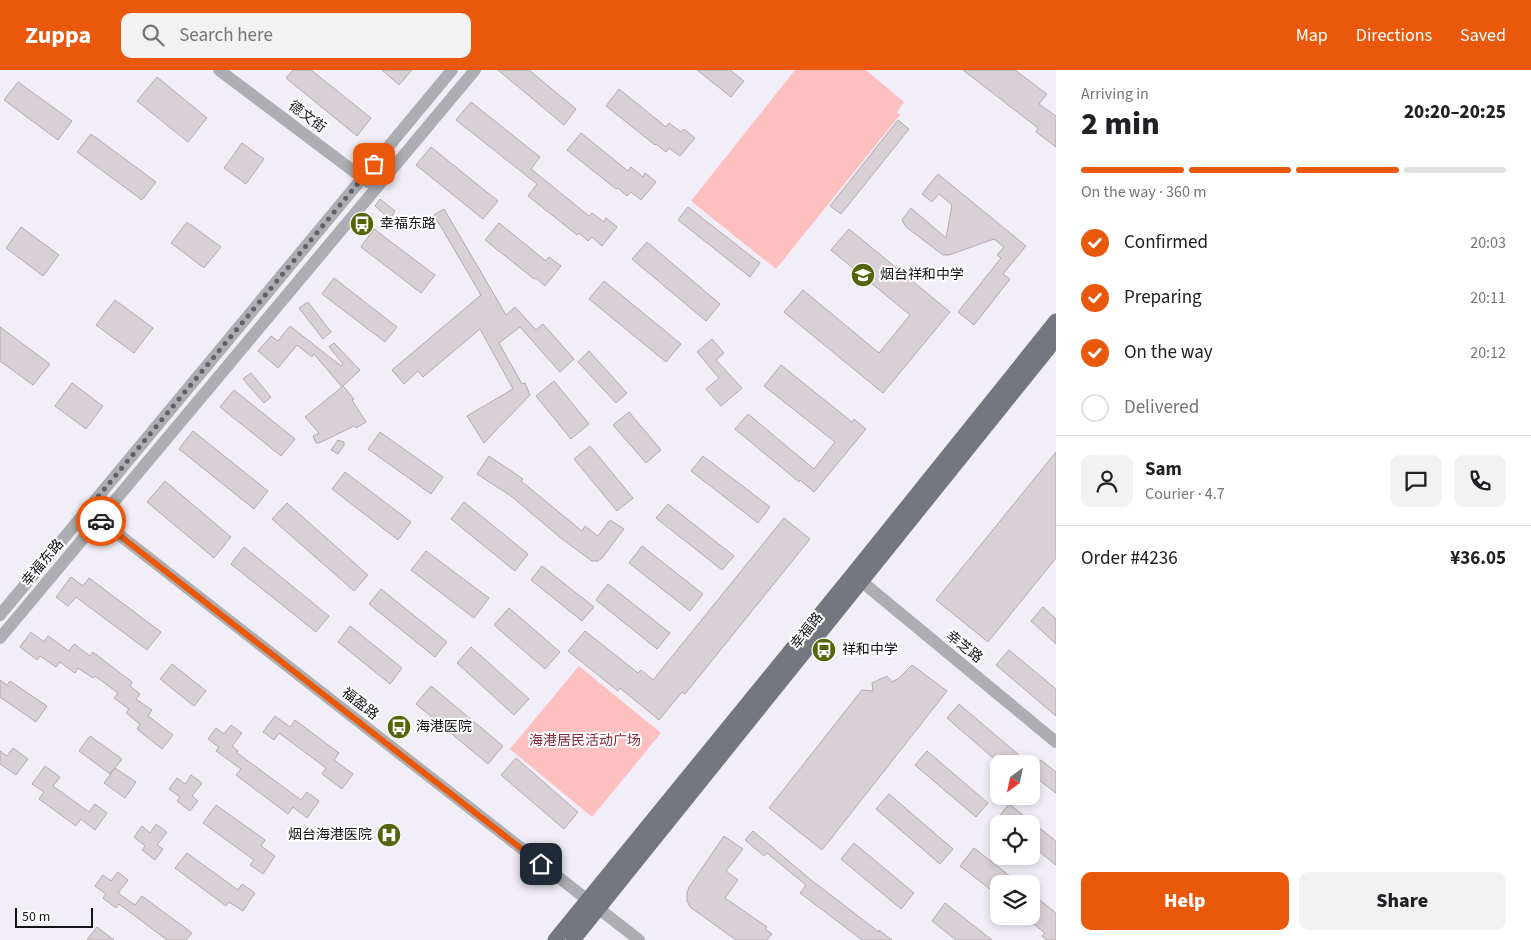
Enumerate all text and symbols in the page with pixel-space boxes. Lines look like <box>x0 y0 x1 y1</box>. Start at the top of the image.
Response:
search box <box>121 13 471 58</box>
text: Zuppa <box>25 18 91 53</box>
icon: search <box>139 21 167 49</box>
text: Search here <box>179 22 273 49</box>
text: Map <box>1296 23 1328 48</box>
text: Directions <box>1356 23 1432 48</box>
text: Saved <box>1460 23 1506 48</box>
text: Arriving in <box>1081 83 1149 105</box>
street label: 德文街 <box>284 96 330 138</box>
text: 20:20–20:25 <box>1404 99 1506 126</box>
text: 2 min <box>1081 101 1160 147</box>
pin <box>353 143 395 185</box>
icon: bag <box>360 150 388 178</box>
text: On the way · 360 m <box>1081 181 1206 203</box>
bus stop icon: 幸福东路 <box>349 211 375 237</box>
place label: 幸福东路 <box>380 214 436 234</box>
icon: check <box>1081 229 1109 257</box>
text: Confirmed <box>1124 229 1208 256</box>
text: 20:03 <box>1470 232 1506 254</box>
school or university icon: 烟台祥和中学 <box>850 262 876 288</box>
place label: 烟台祥和中学 <box>880 265 964 285</box>
icon: check <box>1081 284 1109 312</box>
text: Preparing <box>1124 284 1202 311</box>
text: 20:11 <box>1470 287 1506 309</box>
icon: check <box>1081 339 1109 367</box>
text: On the way <box>1124 339 1213 366</box>
text: 20:12 <box>1470 342 1506 364</box>
text: Delivered <box>1124 394 1199 421</box>
button: person <box>1081 455 1133 507</box>
button: chat <box>1390 455 1442 507</box>
button: phone <box>1454 455 1506 507</box>
text: Sam <box>1145 456 1182 483</box>
text: Courier · 4.7 <box>1145 483 1225 505</box>
courier <box>76 496 126 546</box>
icon: car <box>87 507 115 535</box>
street label: 幸福东路 <box>17 535 69 591</box>
text: Order #4236 <box>1081 545 1178 572</box>
text: ¥36.05 <box>1450 545 1506 572</box>
street label: 幸福路 <box>786 608 828 654</box>
street label: 幸芝路 <box>941 626 987 668</box>
bus stop icon: 祥和中学 <box>811 637 837 663</box>
place label: 祥和中学 <box>842 640 898 660</box>
street label: 福盈路 <box>337 683 383 725</box>
bus stop icon: 海港医院 <box>386 714 412 740</box>
place label: 海港医院 <box>416 717 472 737</box>
park label: 海港居民活动广场 <box>529 731 641 751</box>
north arrow <box>990 755 1040 805</box>
map controls <box>990 755 1040 925</box>
button: locate <box>990 815 1040 865</box>
hospital icon: 烟台海港医院 <box>376 822 402 848</box>
place label: 烟台海港医院 <box>288 825 372 845</box>
pin <box>520 843 562 885</box>
icon: home <box>527 850 555 878</box>
button: Help <box>1081 872 1289 930</box>
button: Share <box>1299 872 1506 930</box>
button: layers <box>990 875 1040 925</box>
scale bar <box>15 905 92 928</box>
text: 50 m <box>22 907 50 927</box>

